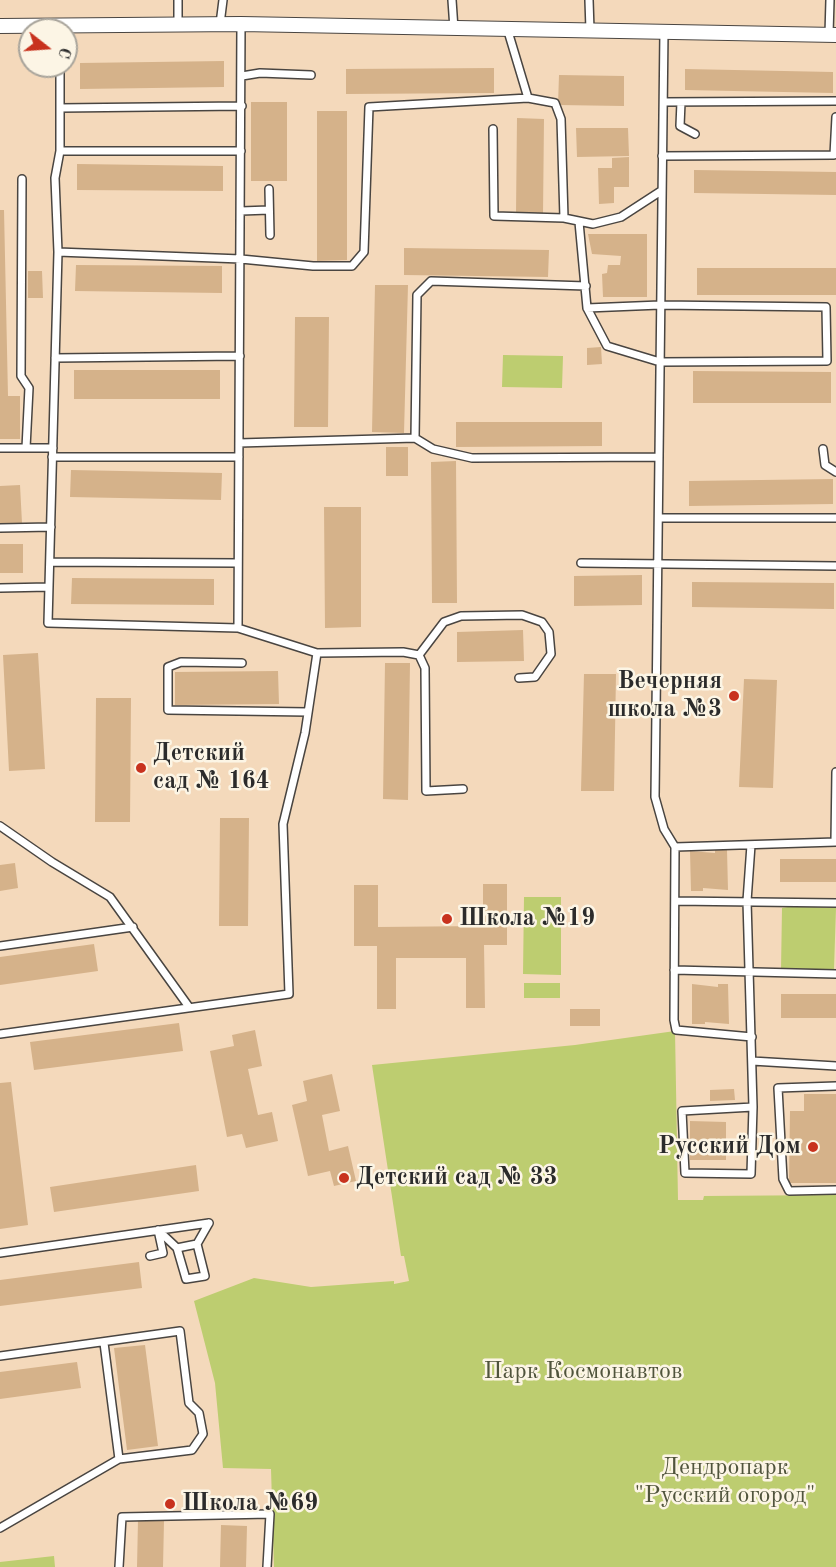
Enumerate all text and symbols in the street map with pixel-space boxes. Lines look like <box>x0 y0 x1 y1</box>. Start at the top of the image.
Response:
north arrow <box>18 18 78 78</box>
text: С <box>54 45 72 60</box>
place label: Вечерняя школа №3 <box>608 668 722 724</box>
marker: Вечерняя школа №3 <box>727 689 741 703</box>
place label: Детский сад № 164 <box>153 740 270 796</box>
marker: Детский сад № 164 <box>134 761 148 775</box>
place label: Школа №19 <box>459 905 595 933</box>
marker: Школа №19 <box>440 912 454 926</box>
place label: Русский Дом <box>658 1133 801 1161</box>
marker: Русский Дом <box>806 1140 820 1154</box>
place label: Детский сад № 33 <box>356 1164 558 1192</box>
marker: Детский сад № 33 <box>337 1171 351 1185</box>
park label: Парк Космонавтов <box>484 1358 682 1386</box>
park label: Дендропарк "Русский огород" <box>635 1454 815 1510</box>
place label: Школа №69 <box>182 1490 318 1518</box>
marker: Школа №69 <box>163 1497 177 1511</box>

